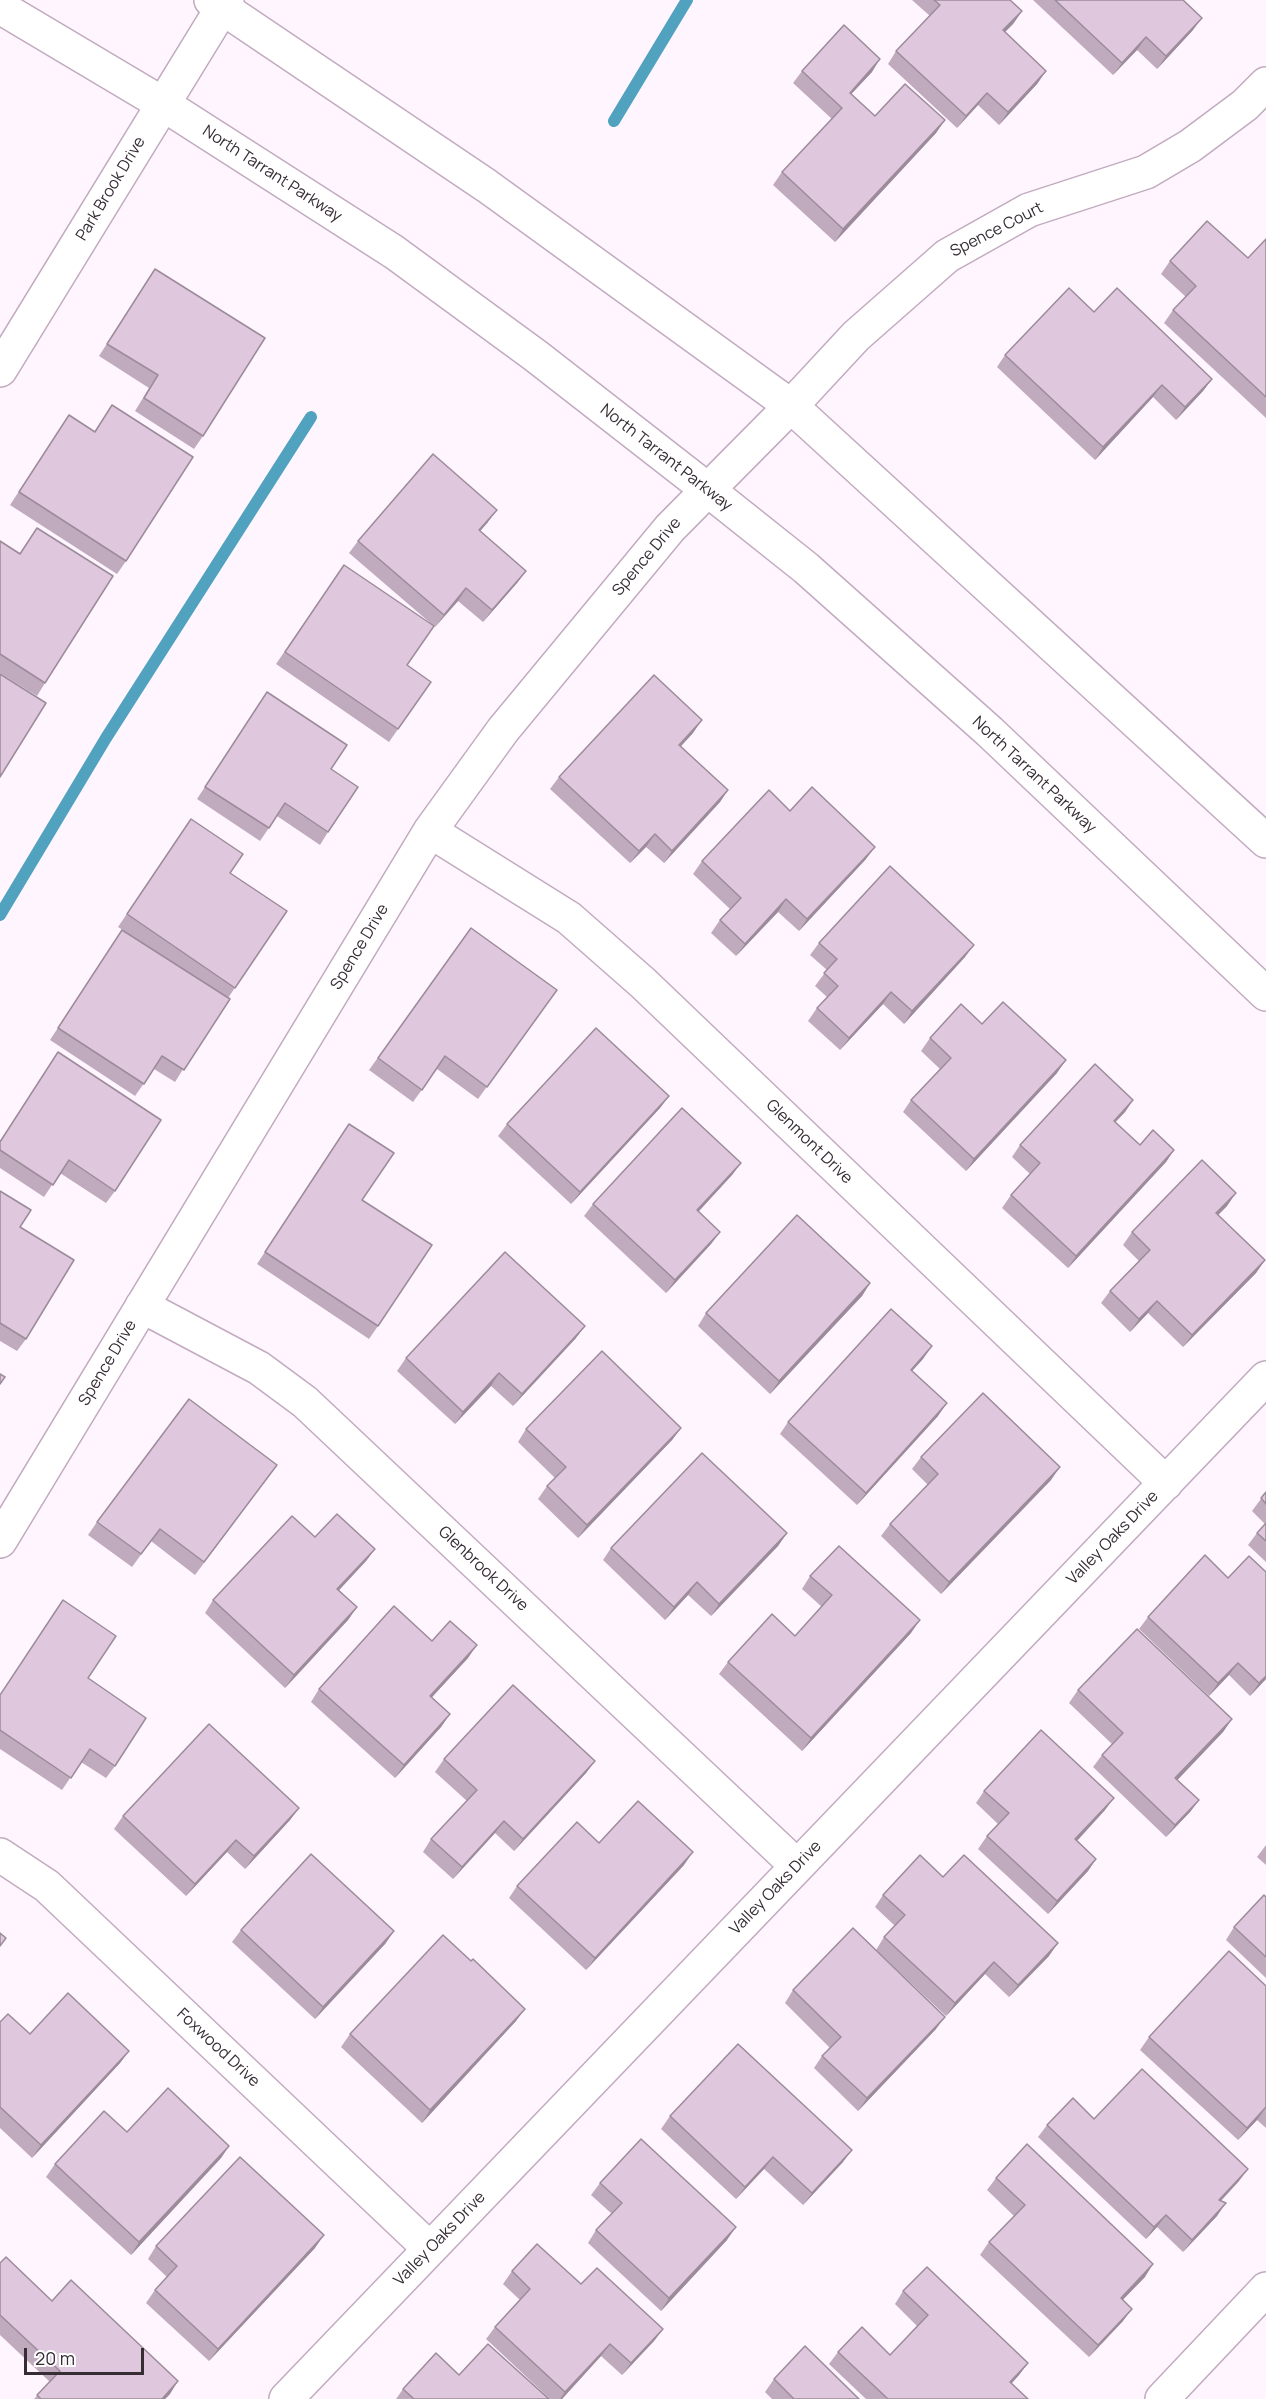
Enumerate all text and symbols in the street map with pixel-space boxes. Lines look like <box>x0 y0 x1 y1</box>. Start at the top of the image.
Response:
street label: North Tarrant Parkway <box>199 122 345 226</box>
street label: Park Brook Drive <box>72 133 150 245</box>
street label: Spence Court <box>947 198 1047 262</box>
street label: North Tarrant Parkway <box>596 400 736 516</box>
street label: Spence Drive <box>609 514 685 600</box>
street label: North Tarrant Parkway <box>968 713 1100 837</box>
street label: Spence Drive <box>327 901 393 993</box>
street label: Glenmont Drive <box>762 1096 856 1188</box>
street label: Spence Drive <box>75 1317 141 1409</box>
street label: Valley Oaks Drive <box>1063 1487 1163 1589</box>
street label: Glenbrook Drive <box>434 1522 532 1616</box>
street label: Valley Oaks Drive <box>726 1837 826 1939</box>
street label: Foxwood Drive <box>173 2005 263 2091</box>
street label: Valley Oaks Drive <box>390 2188 490 2290</box>
scale bar <box>27 2336 147 2374</box>
text: 20 m <box>35 2346 75 2370</box>

